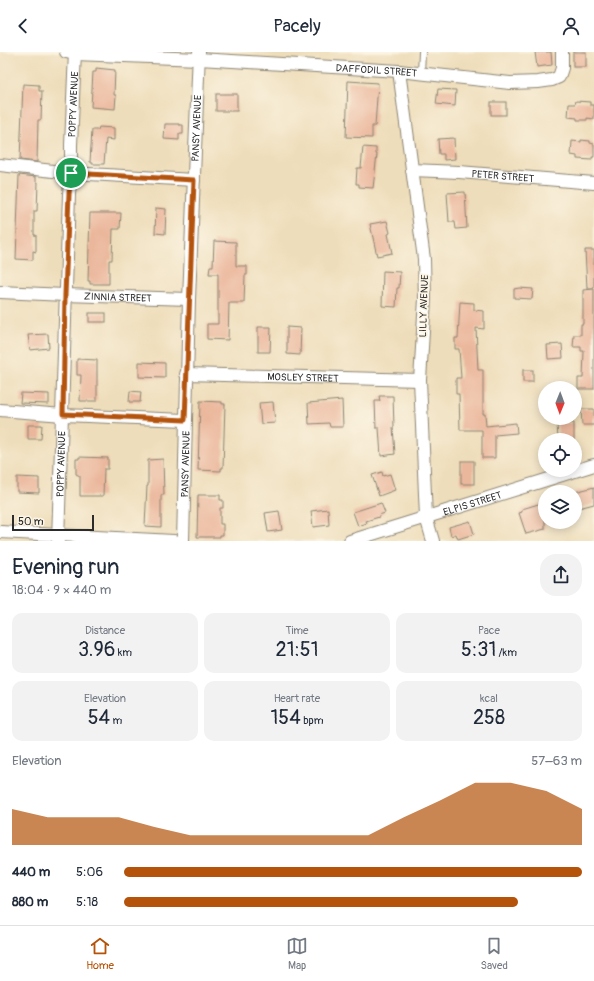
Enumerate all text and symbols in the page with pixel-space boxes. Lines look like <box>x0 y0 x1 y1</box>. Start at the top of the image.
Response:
icon: back <box>12 15 34 37</box>
text: Pacely <box>273 15 321 38</box>
icon: person <box>560 15 582 37</box>
street label: DAFFODIL STREET <box>335 62 418 80</box>
street label: POPPY AVENUE <box>66 71 81 138</box>
street label: PANSY AVENUE <box>190 95 204 162</box>
pin <box>54 156 88 190</box>
icon: arrive <box>60 162 82 184</box>
street label: PETER STREET <box>471 168 535 185</box>
street label: LILLY AVENUE <box>417 274 431 338</box>
street label: ZINNIA STREET <box>84 291 152 305</box>
street label: MOSLEY STREET <box>267 371 339 385</box>
north arrow <box>538 381 582 425</box>
map controls <box>538 381 582 529</box>
street label: POPPY AVENUE <box>54 431 68 497</box>
street label: PANSY AVENUE <box>179 431 193 498</box>
button: locate <box>538 433 582 477</box>
button: layers <box>538 485 582 529</box>
street label: ELPIS STREET <box>442 489 504 519</box>
scale bar <box>12 513 94 532</box>
text: 50 m <box>18 515 44 528</box>
text: Evening run <box>12 553 120 581</box>
button: share <box>540 554 582 596</box>
text: 18:04 · 9 × 440 m <box>12 582 111 598</box>
text: Distance <box>85 624 125 637</box>
text: Time <box>286 624 309 637</box>
text: Pace <box>478 624 500 637</box>
text: 3.96 <box>78 637 115 662</box>
text: 21:51 <box>276 637 319 662</box>
text: 5:31 <box>461 637 496 662</box>
text: km <box>115 646 132 659</box>
text: /km <box>496 646 517 659</box>
text: Elevation <box>84 692 126 705</box>
text: Heart rate <box>274 692 320 705</box>
text: kcal <box>480 692 498 705</box>
text: 54 <box>88 705 110 730</box>
text: 154 <box>270 705 301 730</box>
text: 258 <box>473 705 505 730</box>
text: m <box>110 714 122 727</box>
text: bpm <box>301 714 324 727</box>
text: Elevation <box>12 753 62 769</box>
text: 57–63 m <box>531 753 582 769</box>
text: 440 m <box>12 864 50 880</box>
text: 5:06 <box>76 864 103 880</box>
text: 880 m <box>12 894 48 910</box>
text: 5:18 <box>76 894 98 910</box>
tab: Home <box>86 935 114 972</box>
tab: Map <box>286 935 308 972</box>
tab: Saved <box>481 935 508 972</box>

